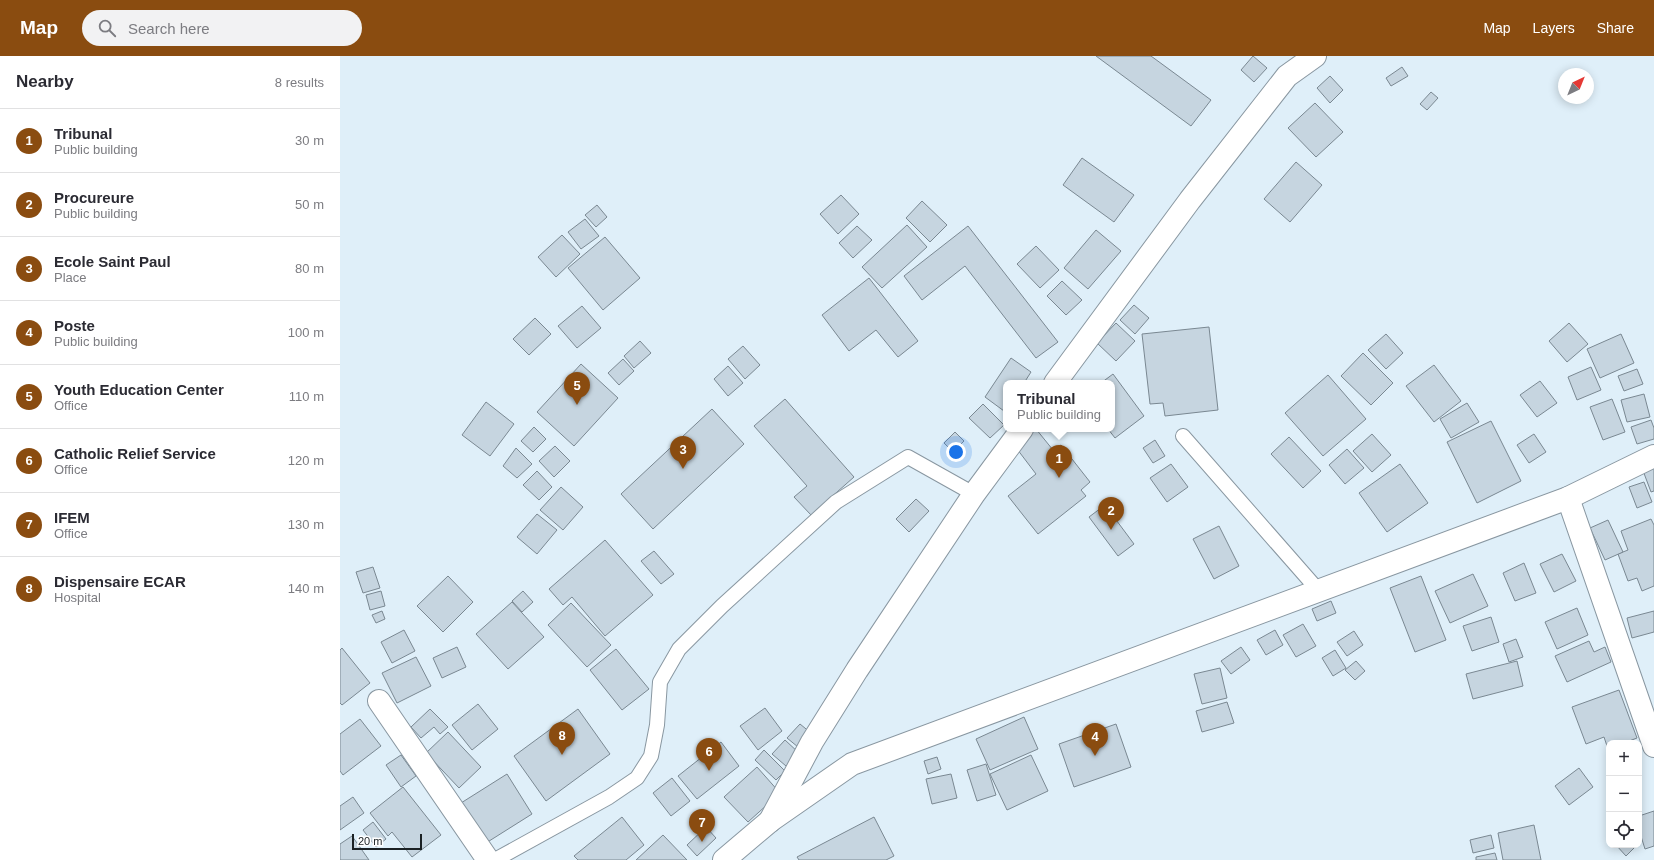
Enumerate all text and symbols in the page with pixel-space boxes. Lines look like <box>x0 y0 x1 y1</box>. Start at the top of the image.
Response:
search box <box>82 10 362 46</box>
text: Map <box>20 17 58 38</box>
icon: search <box>96 17 118 39</box>
text: Search here <box>128 20 210 37</box>
text: Map <box>1483 20 1511 36</box>
text: Layers <box>1533 20 1575 36</box>
text: Share <box>1597 20 1634 36</box>
north arrow <box>1558 68 1594 104</box>
text: Nearby <box>16 72 74 91</box>
text: 8 results <box>275 75 324 90</box>
text: Tribunal <box>54 125 112 142</box>
text: 1 <box>25 133 33 148</box>
text: 30 m <box>295 133 324 148</box>
text: Public building <box>54 142 138 157</box>
text: Procureure <box>54 189 134 206</box>
text: 2 <box>25 197 33 212</box>
text: 50 m <box>295 197 324 212</box>
text: Public building <box>54 206 138 221</box>
text: Ecole Saint Paul <box>54 253 171 270</box>
text: 3 <box>25 261 33 276</box>
text: 80 m <box>295 261 324 276</box>
text: Place <box>54 270 87 285</box>
text: Poste <box>54 317 95 334</box>
text: 4 <box>25 325 33 340</box>
text: 100 m <box>288 325 324 340</box>
text: Public building <box>54 334 138 349</box>
pin: 5 <box>564 372 590 405</box>
popup <box>1003 380 1115 432</box>
text: Youth Education Center <box>54 381 224 398</box>
text: 5 <box>25 389 33 404</box>
text: 110 m <box>289 389 324 404</box>
text: Tribunal <box>1017 390 1075 407</box>
text: Office <box>54 398 88 413</box>
text: Public building <box>1017 407 1101 422</box>
pin: 3 <box>670 436 696 469</box>
your location <box>946 442 966 462</box>
text: Catholic Relief Service <box>54 445 216 462</box>
pin: 1 <box>1046 445 1072 478</box>
text: 6 <box>25 453 33 468</box>
text: 120 m <box>288 453 324 468</box>
text: Office <box>54 462 88 477</box>
pin: 2 <box>1098 497 1124 530</box>
text: IFEM <box>54 509 90 526</box>
text: 7 <box>25 517 33 532</box>
text: 130 m <box>288 517 324 532</box>
text: Office <box>54 526 88 541</box>
text: Dispensaire ECAR <box>54 573 186 590</box>
text: 8 <box>25 581 33 596</box>
text: 140 m <box>288 581 324 596</box>
text: Hospital <box>54 590 101 605</box>
pin: 8 <box>549 722 575 755</box>
pin: 4 <box>1082 723 1108 756</box>
pin: 6 <box>696 738 722 771</box>
map controls <box>1606 740 1642 848</box>
button: + <box>1606 740 1642 776</box>
button: − <box>1606 776 1642 812</box>
pin: 7 <box>689 809 715 842</box>
button: locate <box>1606 812 1642 848</box>
scale bar <box>352 832 422 851</box>
text: 20 m <box>358 835 382 847</box>

